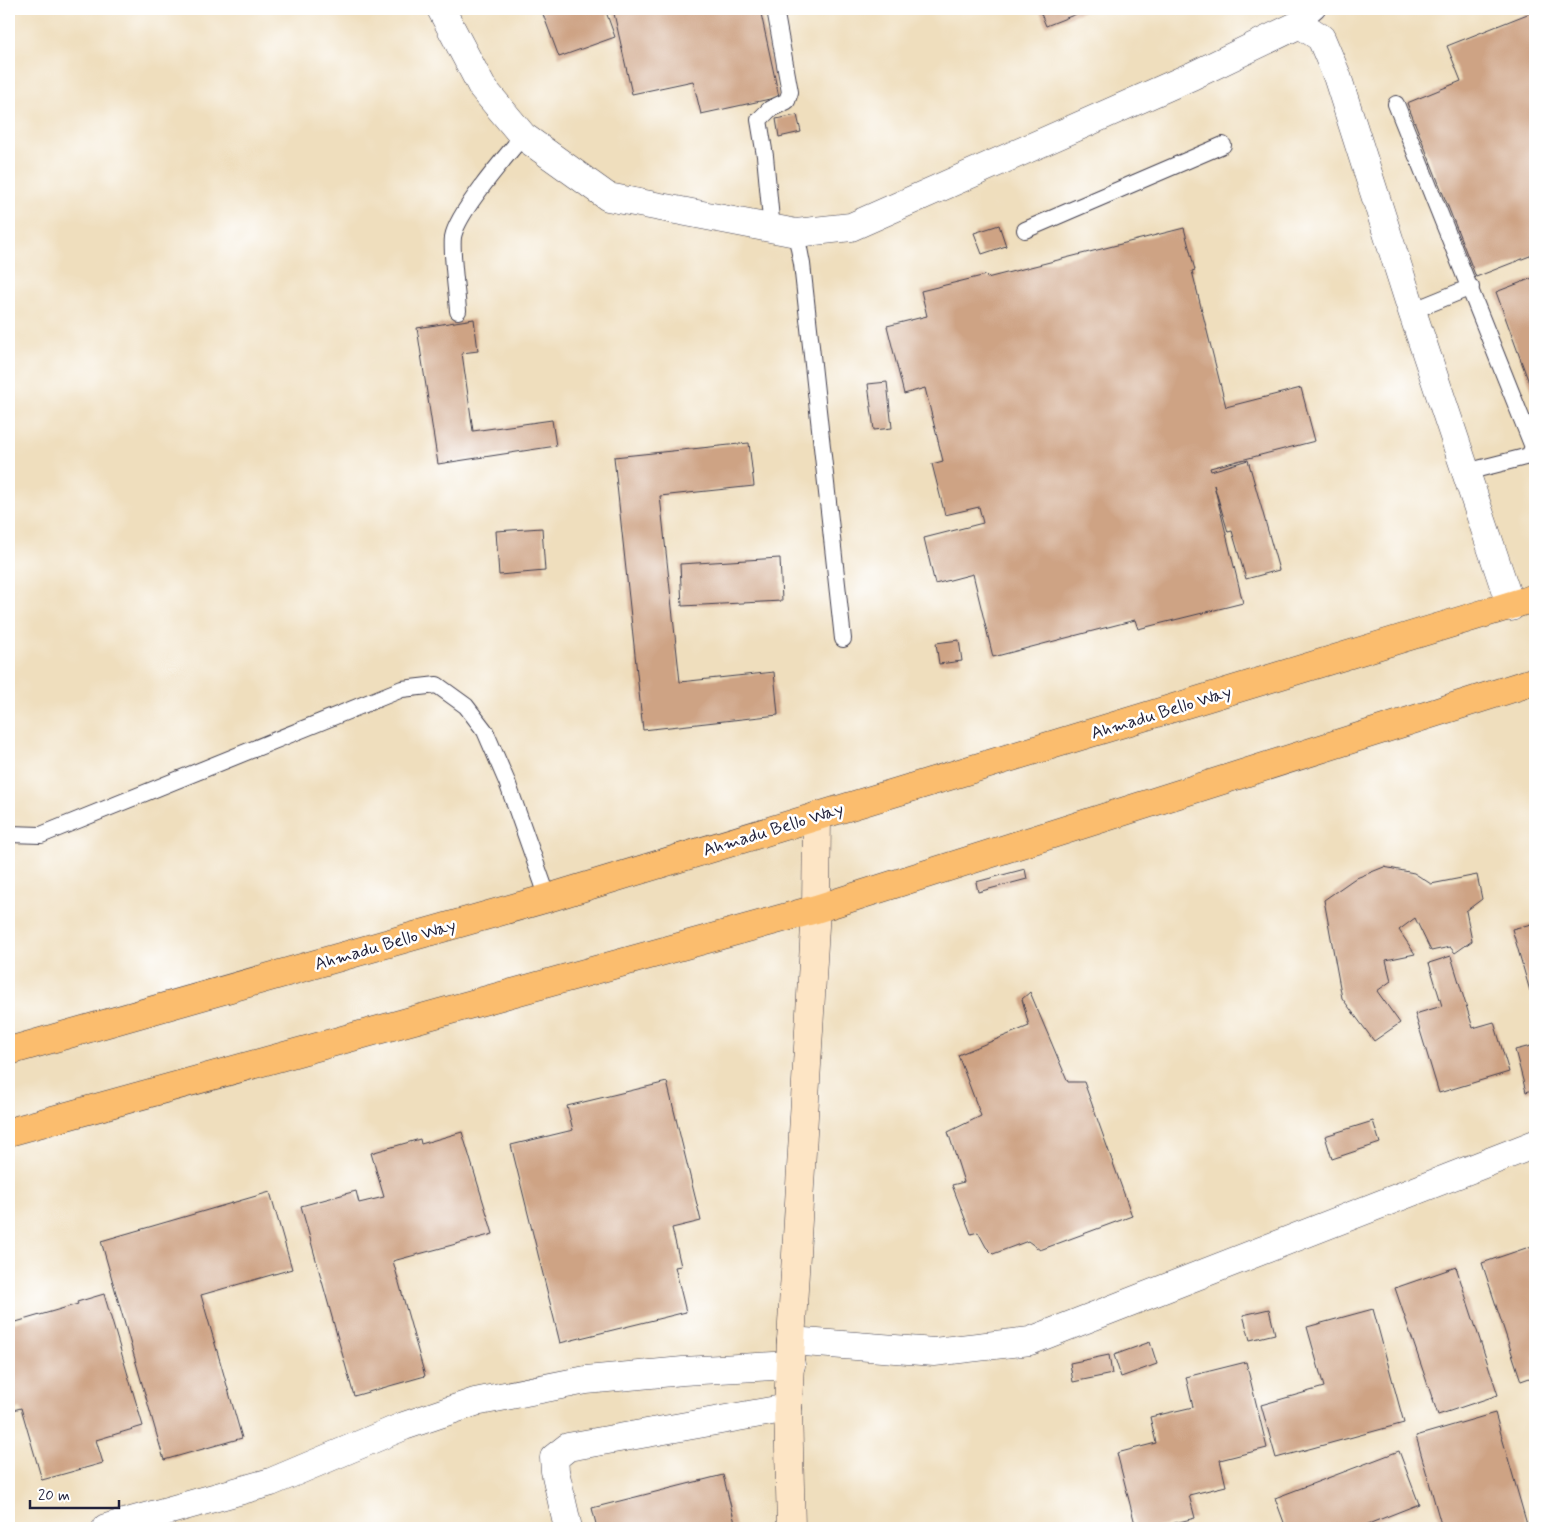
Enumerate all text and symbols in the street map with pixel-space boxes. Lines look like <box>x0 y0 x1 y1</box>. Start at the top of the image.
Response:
street label: Ahmadu Bello Way <box>1088 680 1235 746</box>
street label: Ahmadu Bello Way <box>700 797 847 863</box>
street label: Ahmadu Bello Way <box>312 913 459 977</box>
scale bar <box>30 1477 119 1509</box>
text: 20 m <box>38 1486 70 1506</box>

